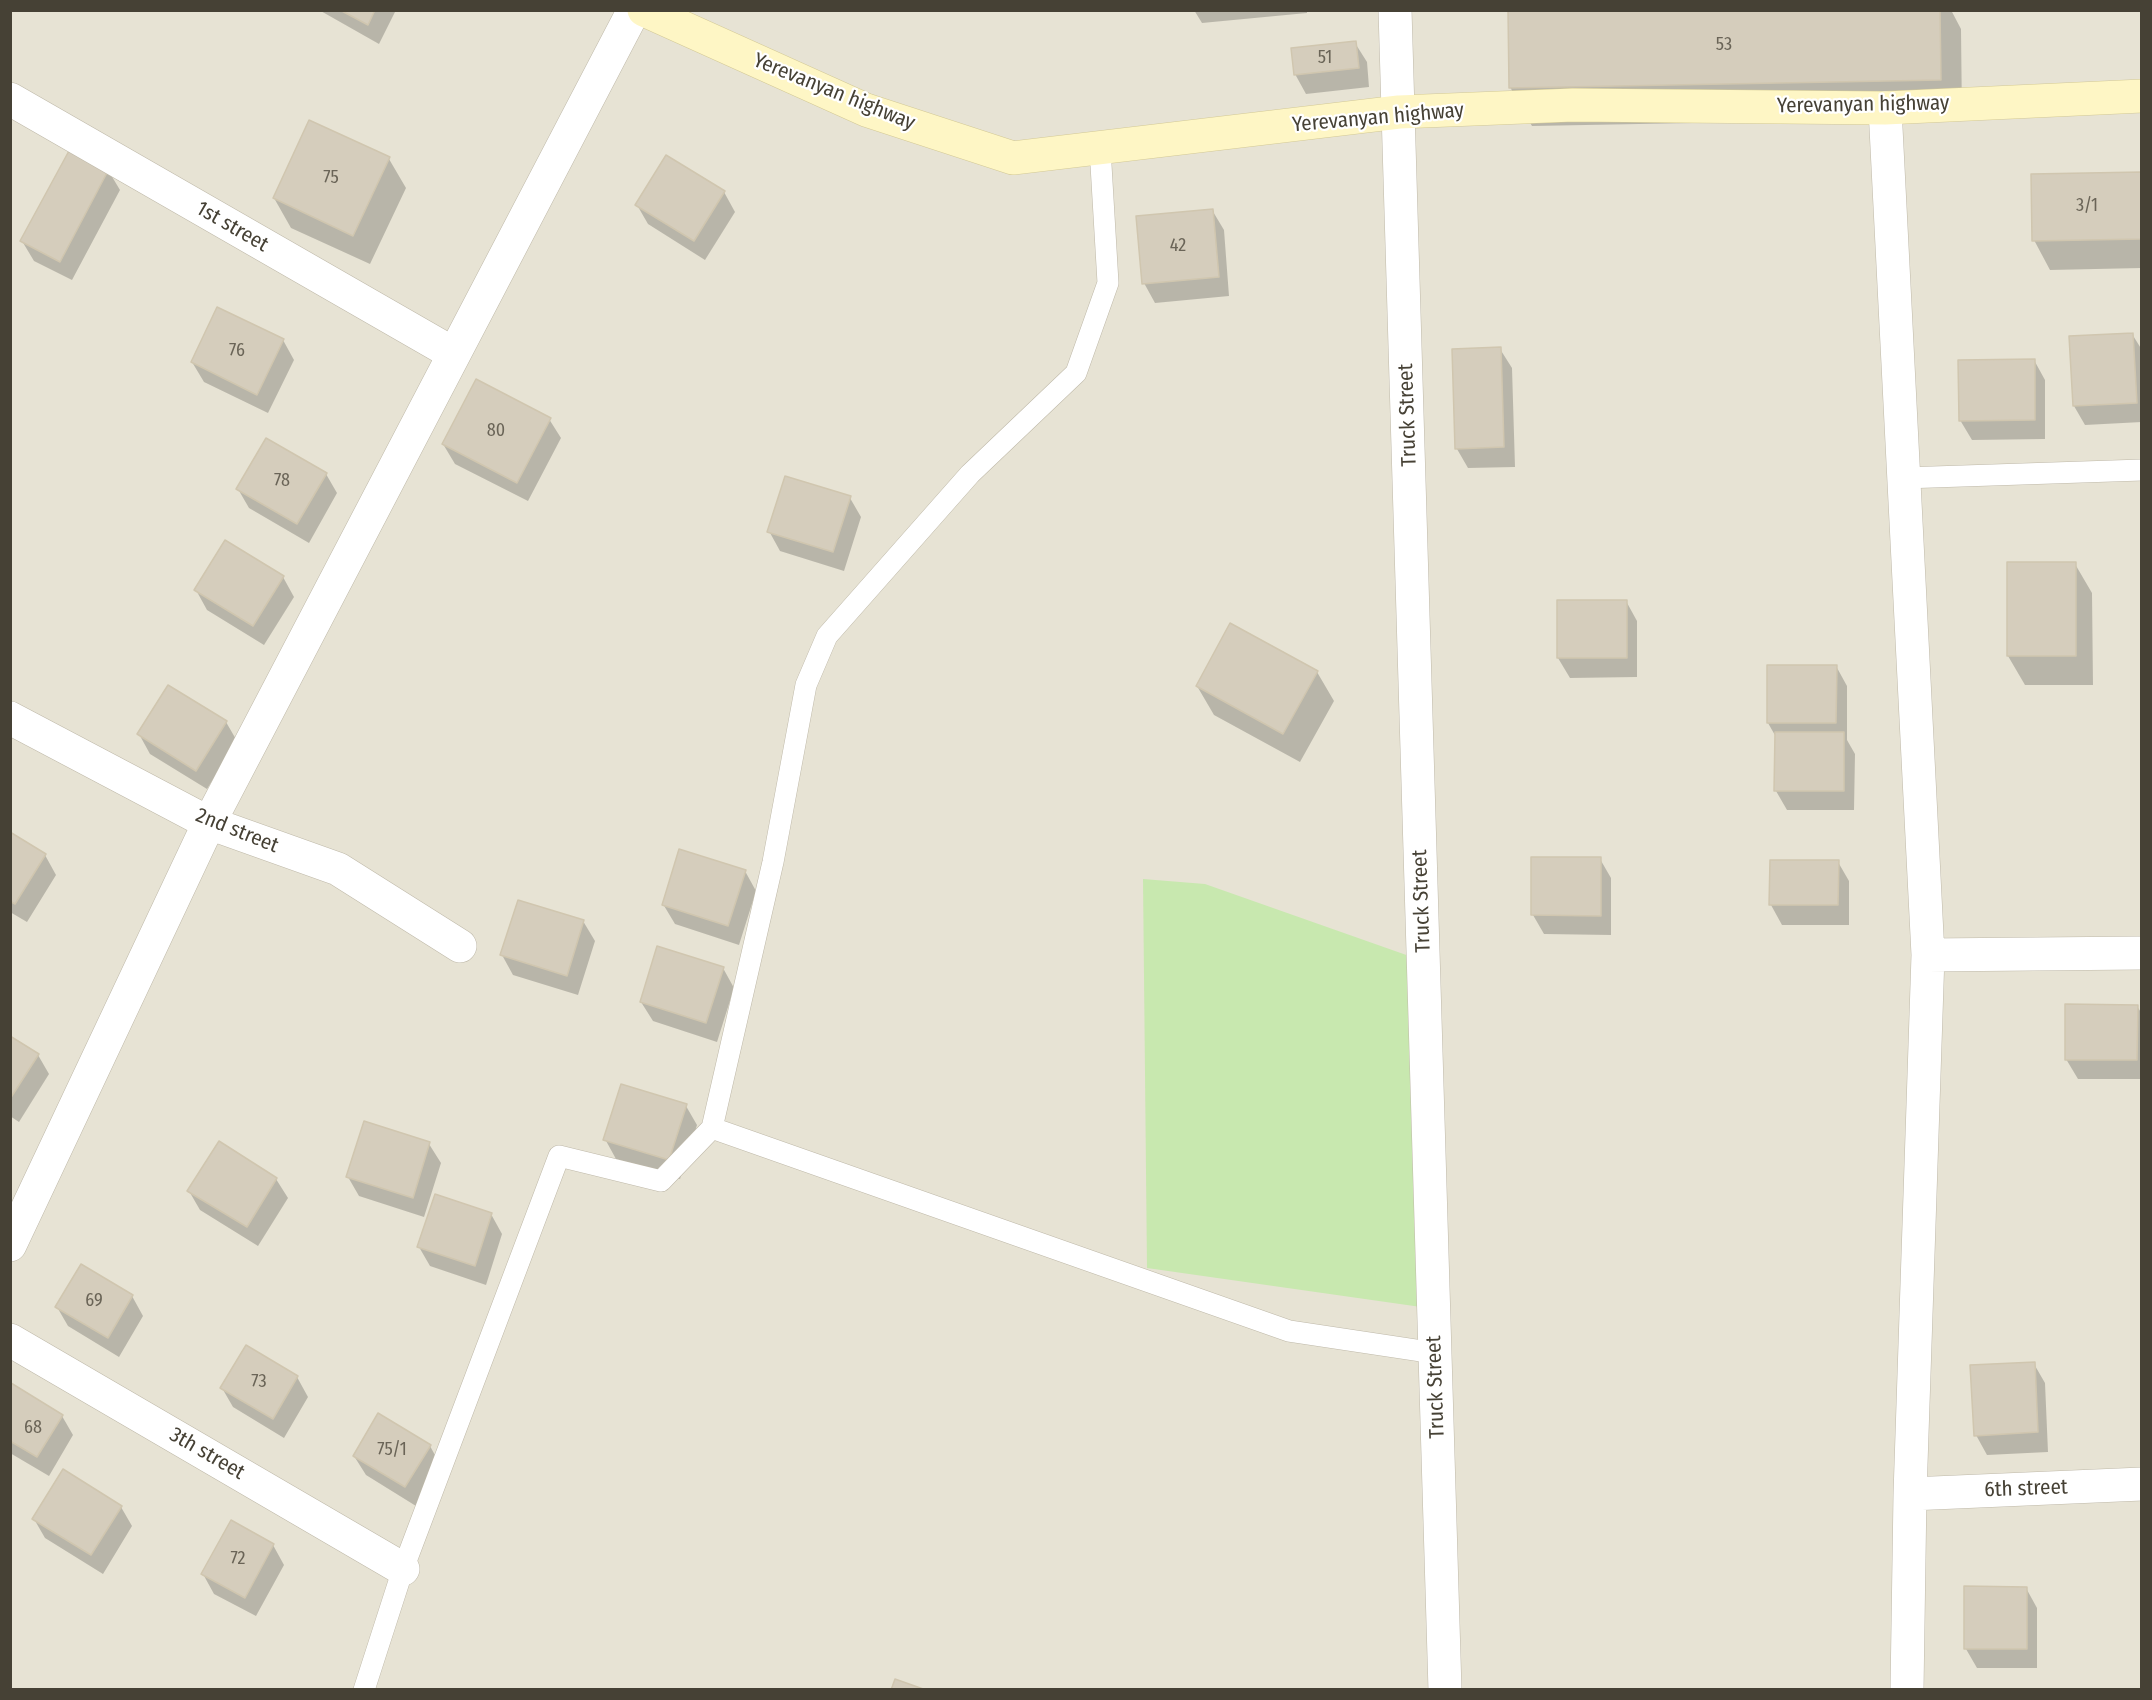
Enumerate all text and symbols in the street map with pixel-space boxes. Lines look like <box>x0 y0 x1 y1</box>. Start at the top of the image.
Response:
house number: 53 <box>1716 34 1732 56</box>
house number: 51 <box>1318 47 1332 69</box>
street label: Yerevanyan highway <box>749 48 919 136</box>
street label: Yerevanyan highway <box>1777 91 1949 119</box>
street label: Yerevanyan highway <box>1291 98 1465 138</box>
house number: 75 <box>323 167 339 189</box>
house number: 3/1 <box>2076 195 2098 217</box>
street label: 1st street <box>191 196 273 258</box>
house number: 42 <box>1170 235 1186 257</box>
house number: 76 <box>229 340 245 362</box>
street label: Truck Street <box>1394 363 1422 467</box>
house number: 80 <box>487 420 505 442</box>
house number: 78 <box>274 470 290 492</box>
street label: 2nd street <box>192 803 282 859</box>
street label: Truck Street <box>1408 849 1436 953</box>
house number: 69 <box>85 1290 103 1312</box>
street label: Truck Street <box>1422 1335 1450 1439</box>
house number: 73 <box>251 1371 267 1393</box>
house number: 68 <box>24 1417 42 1439</box>
street label: 3th street <box>165 1422 249 1486</box>
house number: 75/1 <box>377 1439 407 1461</box>
street label: 6th street <box>1984 1475 2068 1503</box>
house number: 72 <box>230 1548 246 1570</box>

